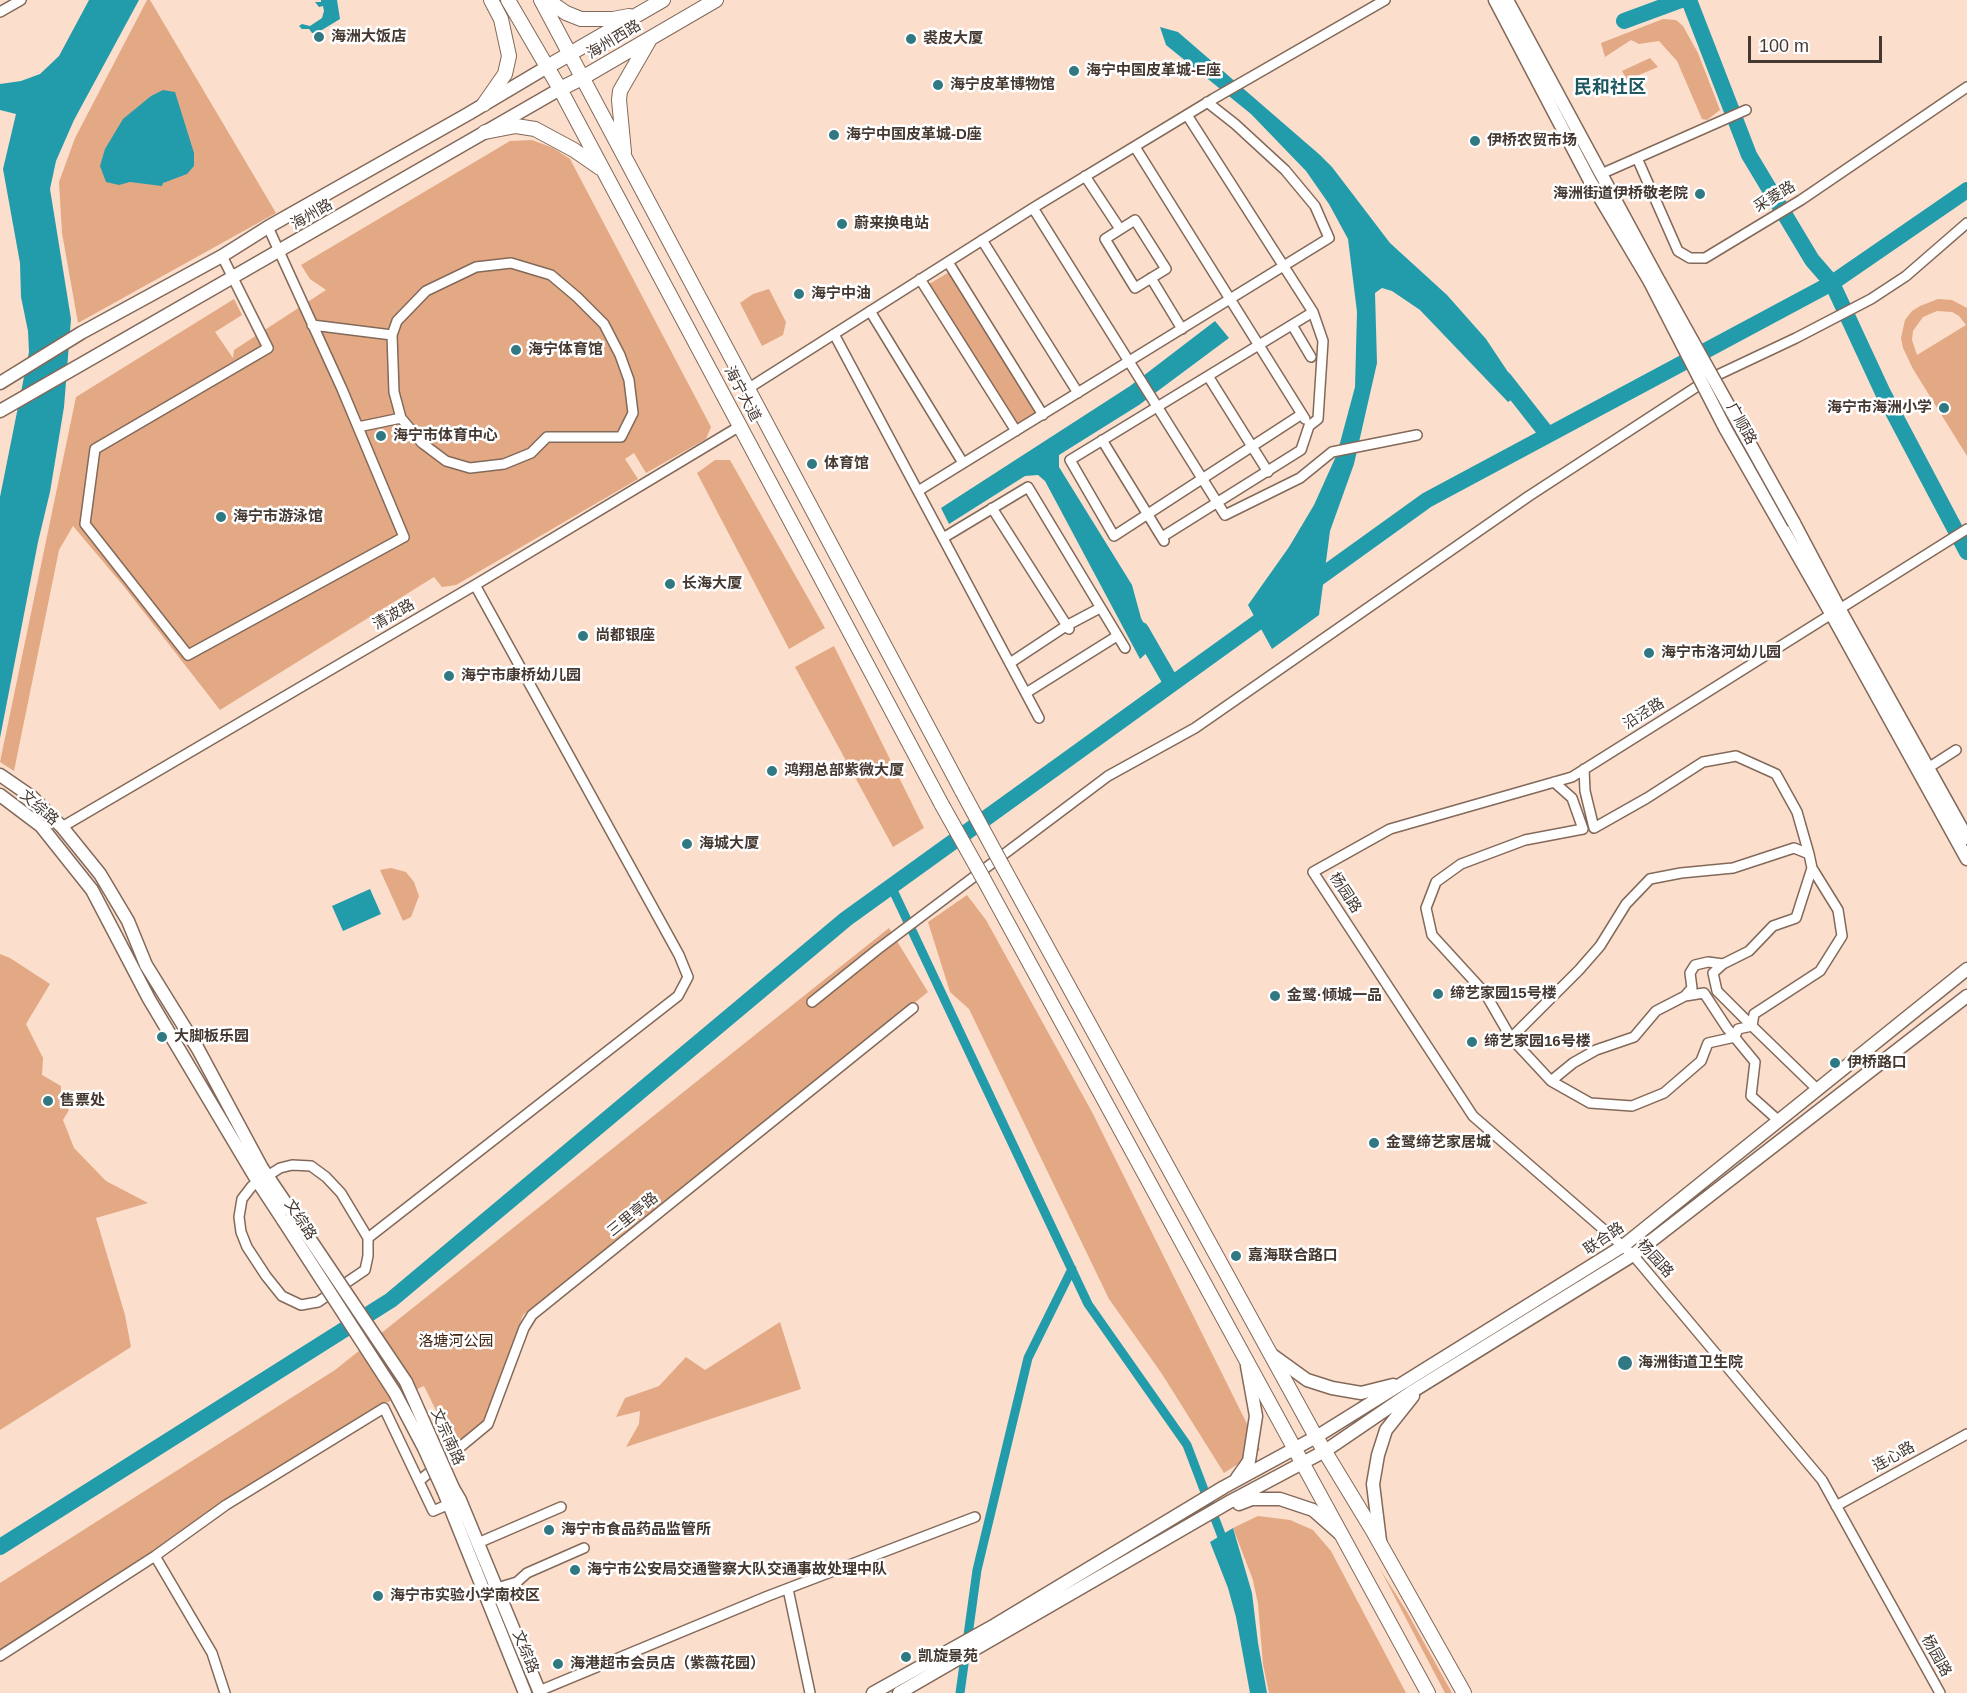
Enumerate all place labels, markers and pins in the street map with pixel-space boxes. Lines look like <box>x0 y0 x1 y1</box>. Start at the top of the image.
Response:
place label: 海洲大饭店 <box>331 28 406 46</box>
marker: 海洲大饭店 <box>312 30 326 44</box>
place label: 裘皮大厦 <box>923 30 983 48</box>
marker: 裘皮大厦 <box>904 32 918 46</box>
place label: 海宁中国皮革城-E座 <box>1086 62 1221 80</box>
marker: 海宁中国皮革城-E座 <box>1067 64 1081 78</box>
place label: 海宁皮革博物馆 <box>950 76 1055 94</box>
marker: 海宁皮革博物馆 <box>931 78 945 92</box>
place label: 海宁中国皮革城-D座 <box>846 126 982 144</box>
marker: 海宁中国皮革城-D座 <box>827 128 841 142</box>
place label: 伊桥农贸市场 <box>1487 132 1577 150</box>
marker: 伊桥农贸市场 <box>1468 134 1482 148</box>
place label: 海洲街道伊桥敬老院 <box>1553 185 1688 203</box>
marker: 海洲街道伊桥敬老院 <box>1693 187 1707 201</box>
place label: 蔚来换电站 <box>854 215 929 233</box>
marker: 蔚来换电站 <box>835 217 849 231</box>
place label: 海宁中油 <box>811 285 871 303</box>
marker: 海宁中油 <box>792 287 806 301</box>
place label: 海宁体育馆 <box>528 341 603 359</box>
marker: 海宁体育馆 <box>509 343 523 357</box>
place label: 海宁市海洲小学 <box>1827 399 1932 417</box>
marker: 海宁市海洲小学 <box>1937 401 1951 415</box>
place label: 海宁市体育中心 <box>393 427 498 445</box>
marker: 海宁市体育中心 <box>374 429 388 443</box>
place label: 体育馆 <box>824 455 869 473</box>
marker: 体育馆 <box>805 457 819 471</box>
place label: 海宁市游泳馆 <box>233 508 323 526</box>
marker: 海宁市游泳馆 <box>214 510 228 524</box>
place label: 长海大厦 <box>682 575 742 593</box>
marker: 长海大厦 <box>663 577 677 591</box>
place label: 尚都银座 <box>595 627 655 645</box>
marker: 尚都银座 <box>576 629 590 643</box>
place label: 海宁市洛河幼儿园 <box>1661 644 1781 662</box>
marker: 海宁市洛河幼儿园 <box>1642 646 1656 660</box>
place label: 海宁市康桥幼儿园 <box>461 667 581 685</box>
marker: 海宁市康桥幼儿园 <box>442 669 456 683</box>
place label: 鸿翔总部紫微大厦 <box>784 762 904 780</box>
marker: 鸿翔总部紫微大厦 <box>765 764 779 778</box>
place label: 海城大厦 <box>699 835 759 853</box>
marker: 海城大厦 <box>680 837 694 851</box>
place label: 缔艺家园15号楼 <box>1450 985 1557 1003</box>
place label: 金鹭·倾城一品 <box>1287 987 1382 1005</box>
marker: 缔艺家园15号楼 <box>1431 987 1445 1001</box>
marker: 金鹭·倾城一品 <box>1268 989 1282 1003</box>
place label: 大脚板乐园 <box>174 1028 249 1046</box>
marker: 大脚板乐园 <box>155 1030 169 1044</box>
place label: 缔艺家园16号楼 <box>1484 1033 1591 1051</box>
marker: 缔艺家园16号楼 <box>1465 1035 1479 1049</box>
place label: 伊桥路口 <box>1847 1054 1907 1072</box>
marker: 伊桥路口 <box>1828 1056 1842 1070</box>
place label: 售票处 <box>60 1092 105 1110</box>
marker: 售票处 <box>41 1094 55 1108</box>
place label: 金鹭缔艺家居城 <box>1386 1134 1491 1152</box>
marker: 金鹭缔艺家居城 <box>1367 1136 1381 1150</box>
place label: 嘉海联合路口 <box>1248 1247 1338 1265</box>
marker: 嘉海联合路口 <box>1229 1249 1243 1263</box>
marker: 海洲街道卫生院 <box>1616 1354 1634 1372</box>
place label: 海洲街道卫生院 <box>1638 1354 1743 1372</box>
place label: 海宁市食品药品监管所 <box>561 1521 711 1539</box>
marker: 海宁市食品药品监管所 <box>542 1523 556 1537</box>
place label: 海宁市公安局交通警察大队交通事故处理中队 <box>587 1561 887 1579</box>
marker: 海宁市公安局交通警察大队交通事故处理中队 <box>568 1563 582 1577</box>
place label: 海宁市实验小学南校区 <box>390 1587 540 1605</box>
marker: 海宁市实验小学南校区 <box>371 1589 385 1603</box>
place label: 凯旋景苑 <box>918 1648 978 1666</box>
marker: 凯旋景苑 <box>899 1650 913 1664</box>
place label: 海港超市会员店（紫薇花园） <box>570 1655 765 1673</box>
marker: 海港超市会员店（紫薇花园） <box>551 1657 565 1671</box>

